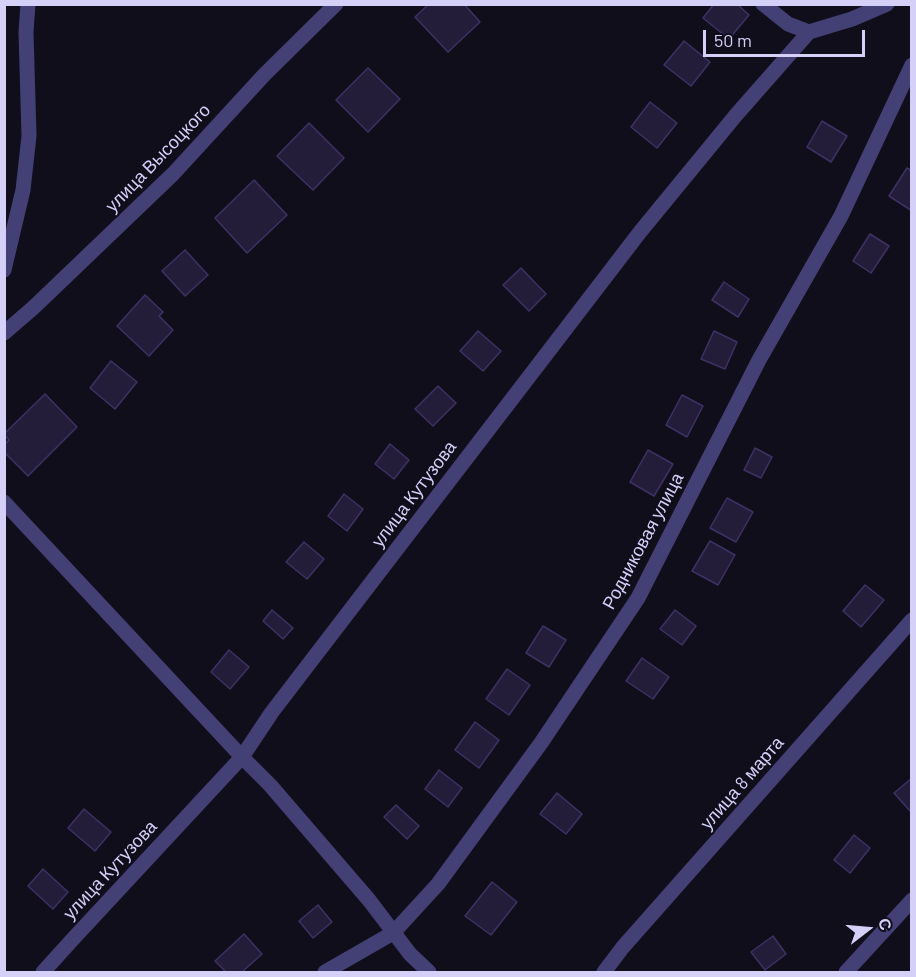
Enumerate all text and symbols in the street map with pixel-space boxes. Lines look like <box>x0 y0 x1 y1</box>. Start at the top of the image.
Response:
scale bar <box>706 18 868 56</box>
text: 50 m <box>714 29 752 51</box>
street label: улица Высоцкого <box>101 99 215 217</box>
street label: улица Кутузова <box>367 437 461 551</box>
street label: Родниковая улица <box>598 469 688 613</box>
street label: улица 8 марта <box>696 732 788 834</box>
street label: улица Кутузова <box>59 816 161 924</box>
north arrow <box>838 899 898 959</box>
text: С <box>875 916 897 932</box>

